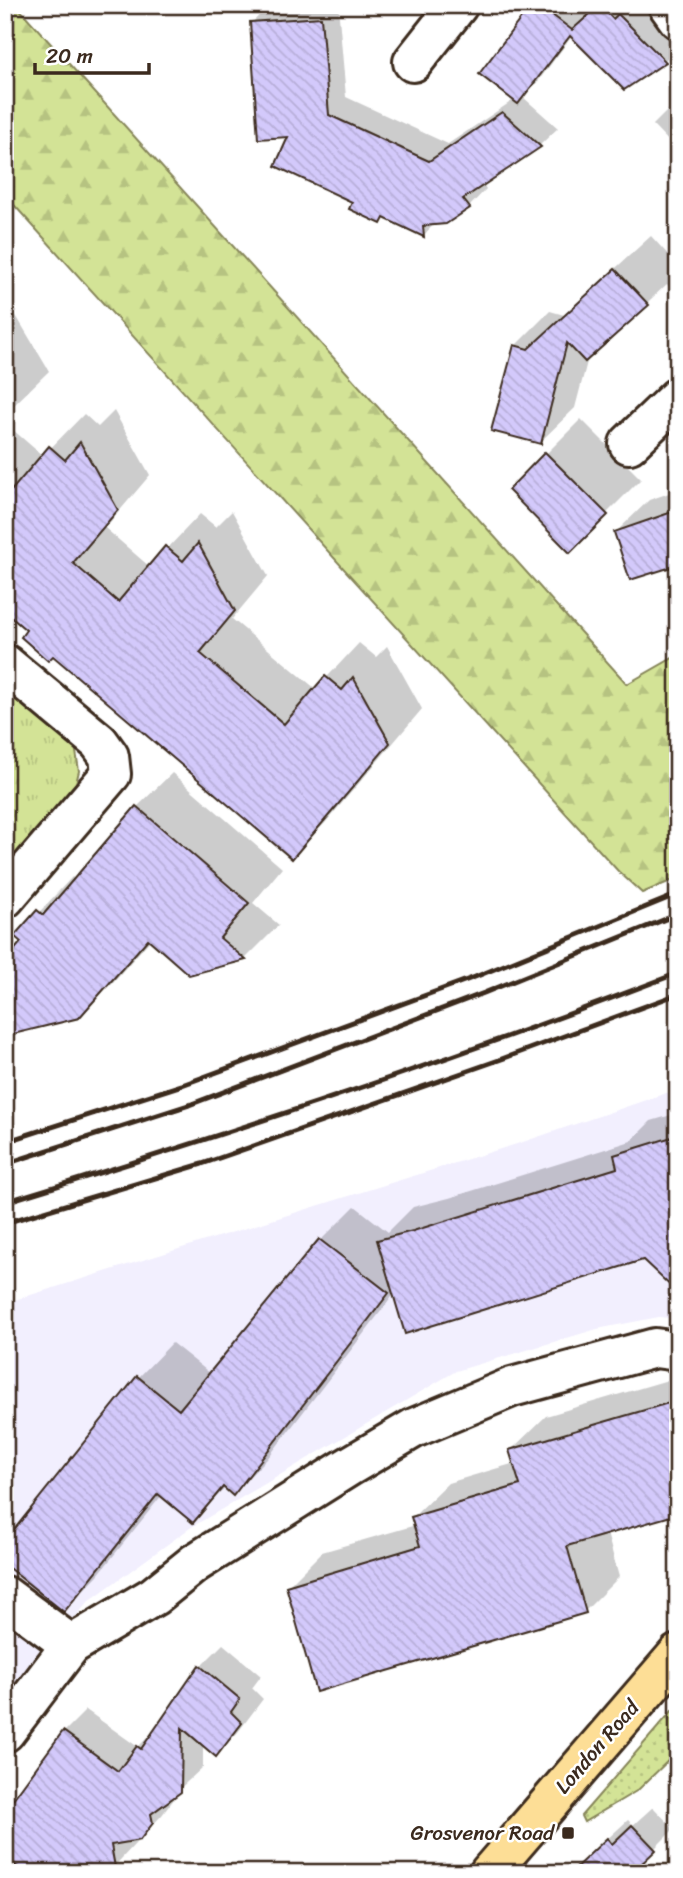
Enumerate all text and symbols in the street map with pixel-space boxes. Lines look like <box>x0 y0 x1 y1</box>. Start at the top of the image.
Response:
scale bar <box>35 32 149 76</box>
text: 20 m <box>46 37 93 75</box>
street label: London Road <box>545 1690 650 1803</box>
place label: Grosvenor Road <box>411 1814 556 1852</box>
marker: Grosvenor Road <box>560 1825 576 1841</box>

